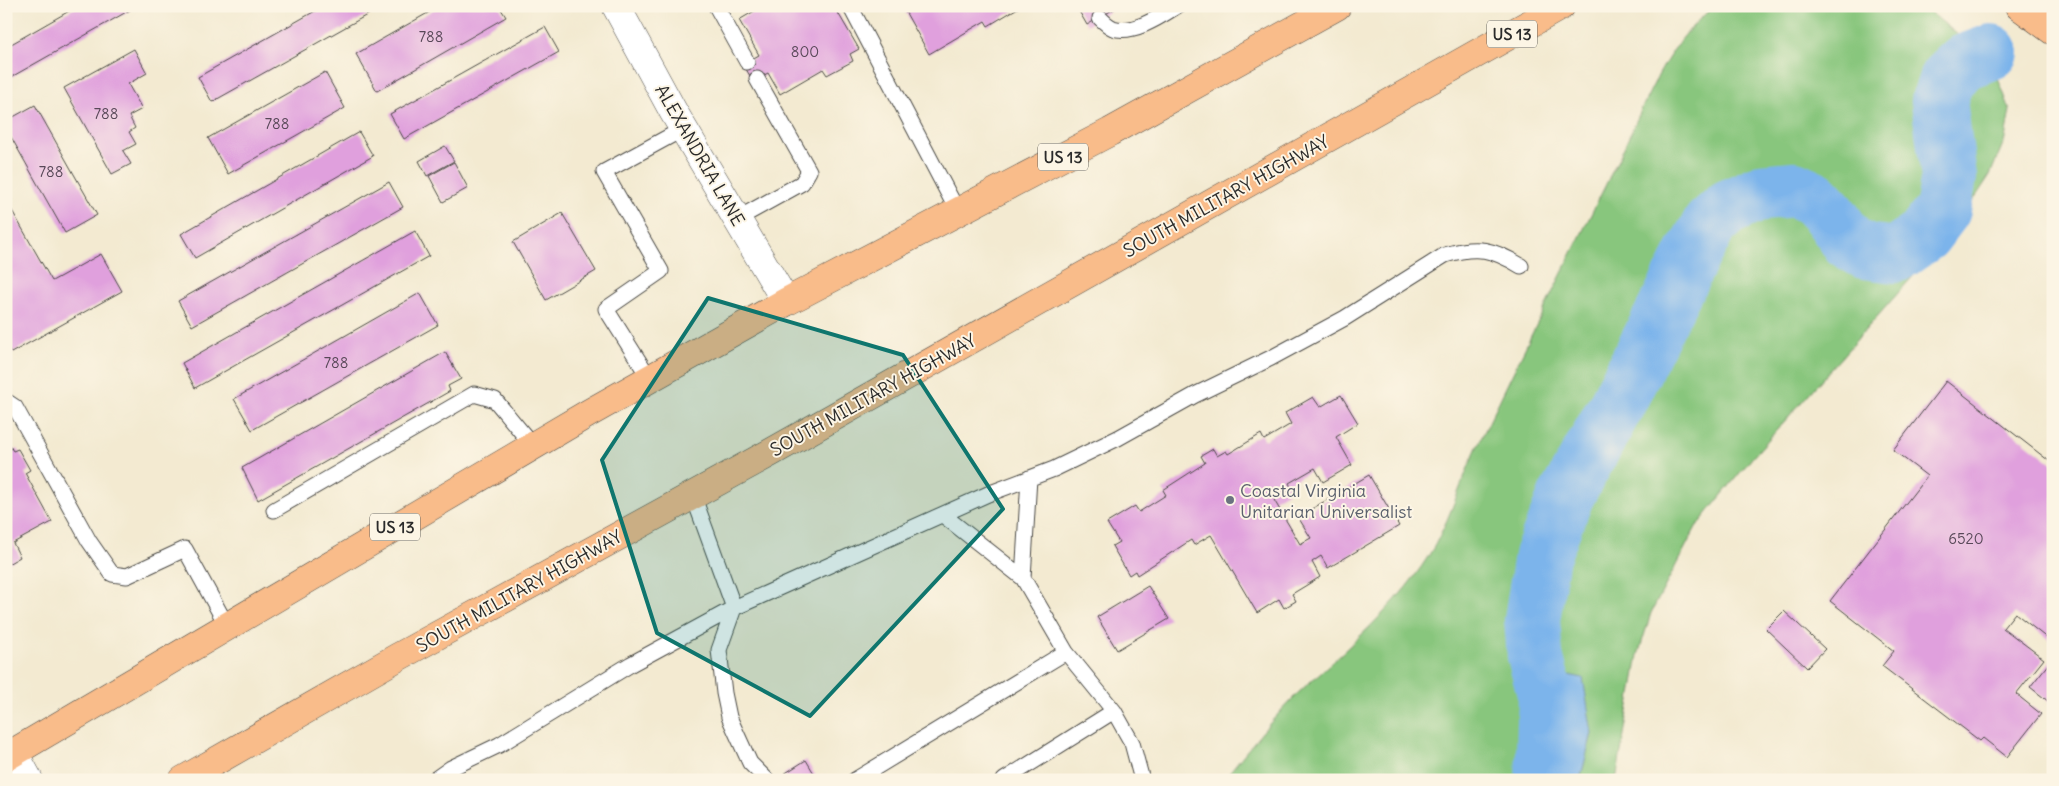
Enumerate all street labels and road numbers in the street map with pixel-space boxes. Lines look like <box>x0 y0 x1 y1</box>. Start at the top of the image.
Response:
road number: US 13 <box>1487 20 1537 48</box>
street label: ALEXANDRIA LANE <box>650 80 750 230</box>
street label: SOUTH MILITARY HIGHWAY <box>1119 130 1333 262</box>
road number: US 13 <box>1038 144 1088 170</box>
street label: SOUTH MILITARY HIGHWAY <box>766 329 980 461</box>
road number: US 13 <box>370 514 420 540</box>
street label: SOUTH MILITARY HIGHWAY <box>412 525 626 657</box>

